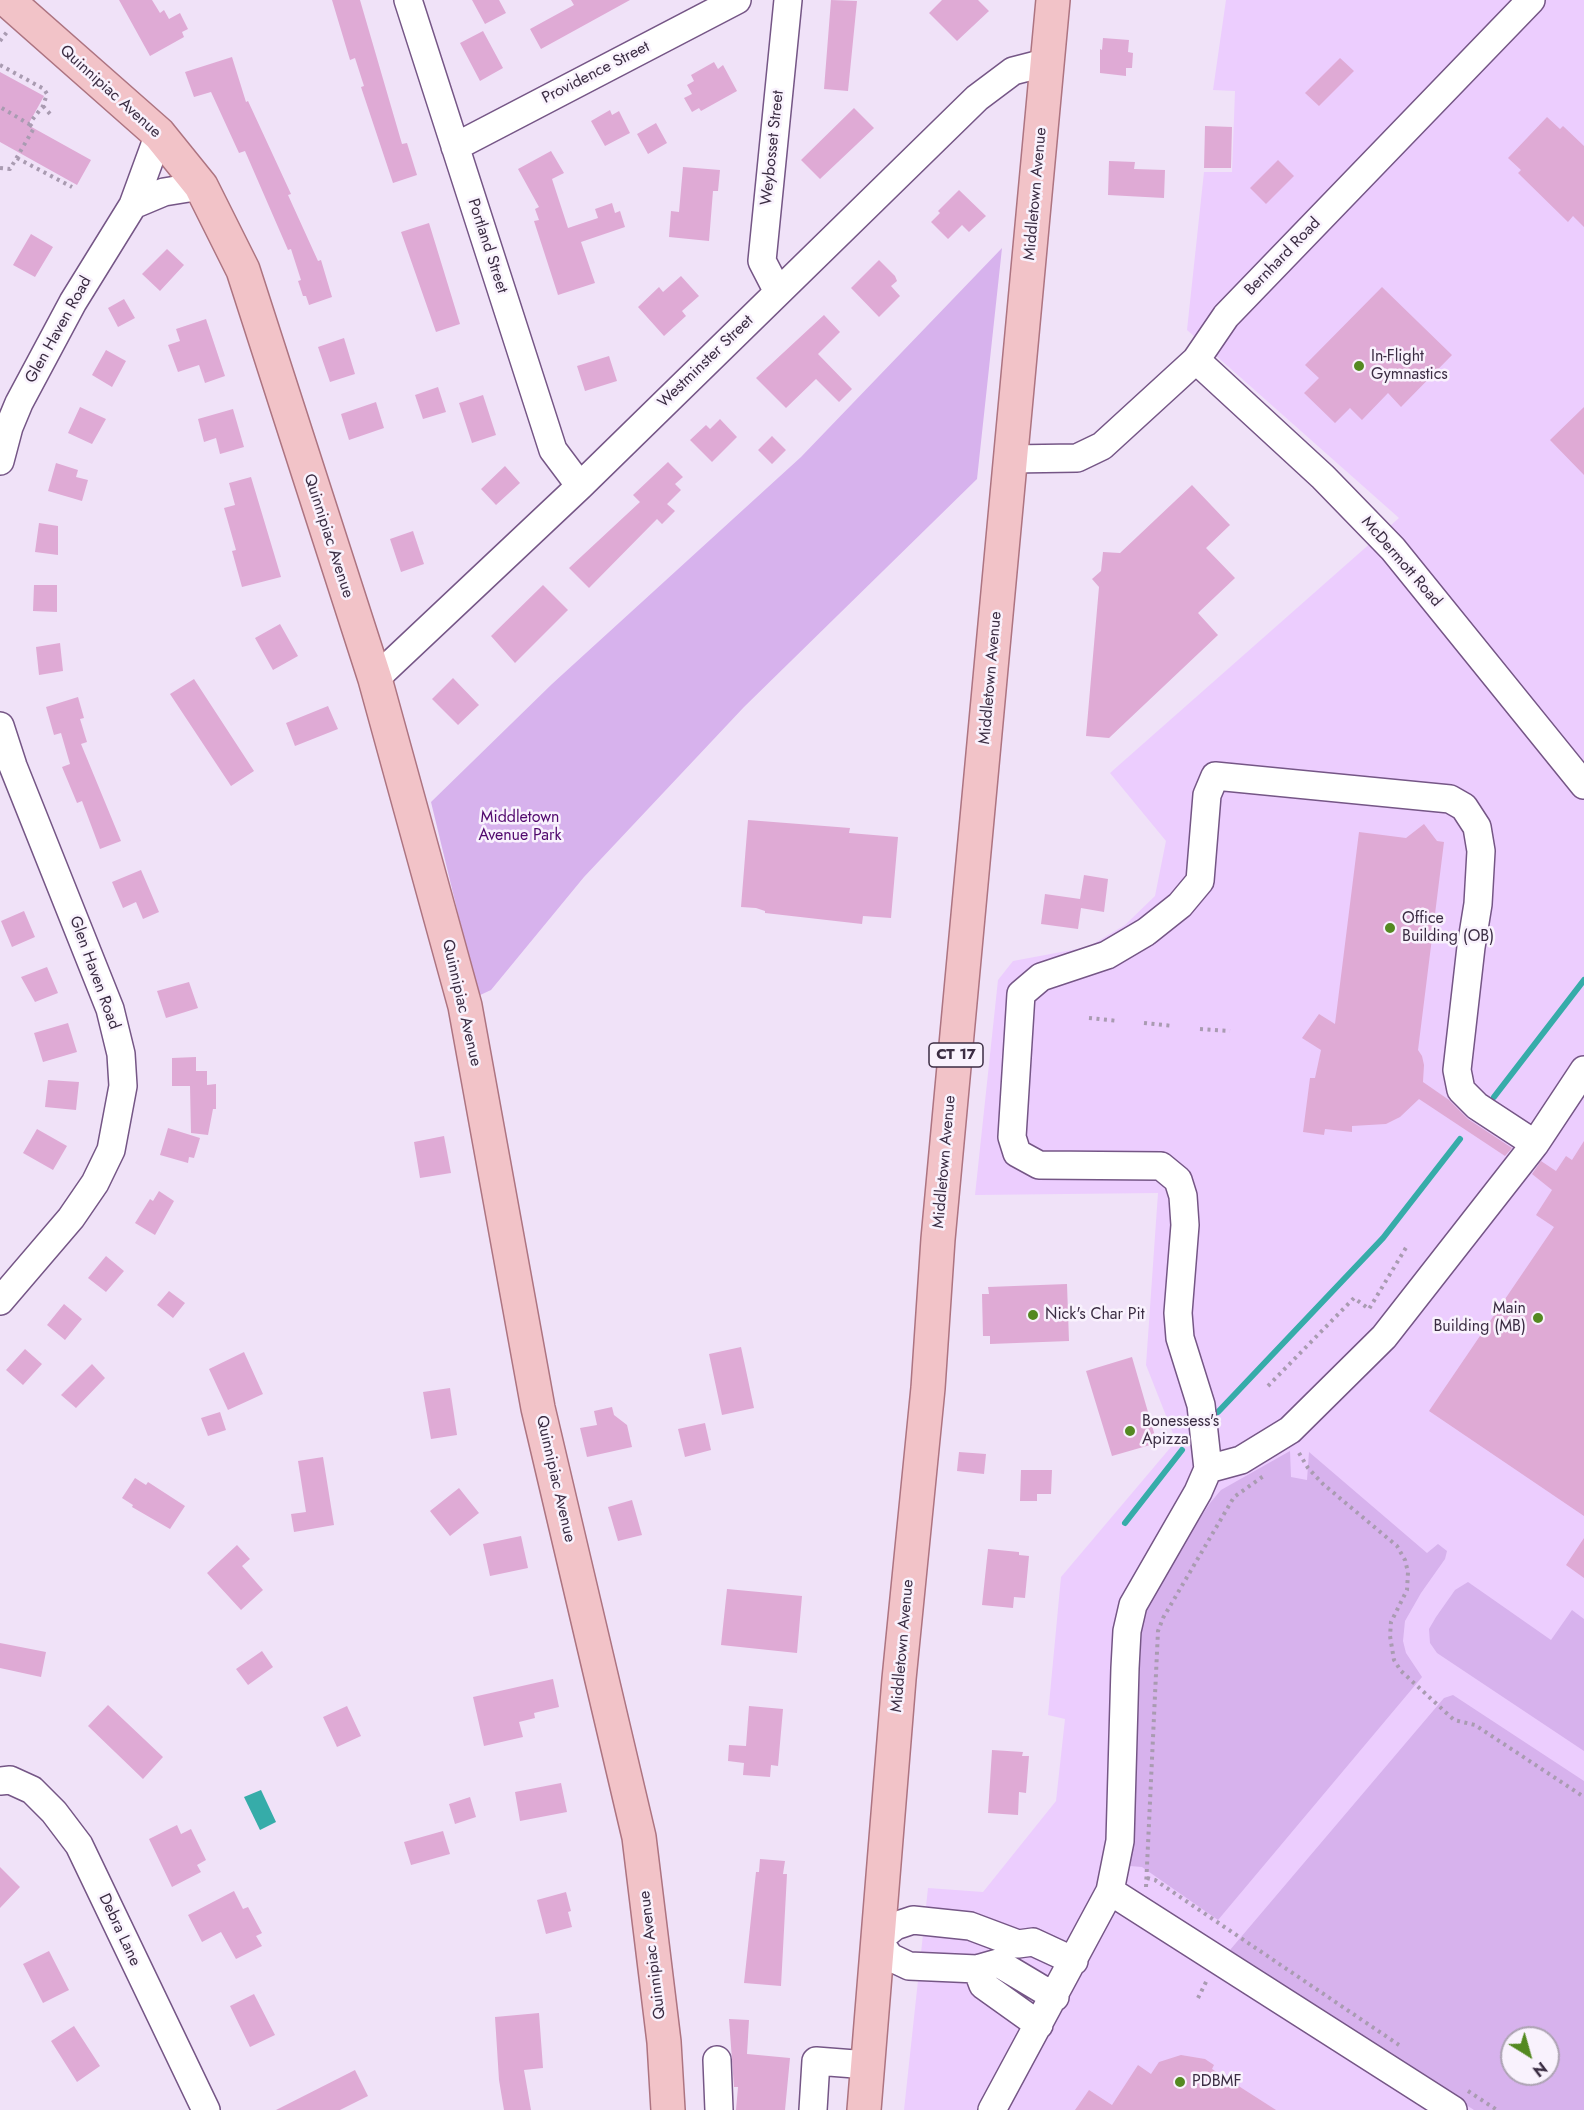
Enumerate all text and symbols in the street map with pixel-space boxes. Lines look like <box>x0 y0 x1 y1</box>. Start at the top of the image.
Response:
street label: Providence Street <box>539 38 653 108</box>
street label: Quinnipiac Avenue <box>55 42 165 142</box>
street label: Weybosset Street <box>757 90 789 206</box>
street label: Middletown Avenue <box>1021 127 1051 261</box>
street label: Portland Street <box>463 196 511 296</box>
street label: Bernhard Road <box>1241 214 1325 300</box>
street label: Glen Haven Road <box>22 273 96 387</box>
street label: Westminster Street <box>654 312 758 412</box>
place label: In-Flight Gymnastics <box>1371 347 1448 385</box>
marker: In-Flight Gymnastics <box>1352 359 1366 373</box>
street label: Quinnipiac Avenue <box>299 471 357 601</box>
street label: McDermott Road <box>1357 513 1445 611</box>
street label: Middletown Avenue <box>976 611 1006 745</box>
park label: Middletown Avenue Park <box>478 808 562 846</box>
place label: Office Building (OB) <box>1402 909 1494 947</box>
street label: Glen Haven Road <box>65 914 123 1032</box>
marker: Office Building (OB) <box>1383 921 1397 935</box>
street label: Quinnipiac Avenue <box>437 938 485 1068</box>
road number: CT 17 <box>929 1043 983 1067</box>
street label: Middletown Avenue <box>930 1095 960 1229</box>
place label: Main Building (MB) <box>1433 1299 1526 1337</box>
place label: Nick's Char Pit <box>1045 1305 1145 1325</box>
marker: Nick's Char Pit <box>1026 1308 1040 1322</box>
marker: Main Building (MB) <box>1531 1311 1545 1325</box>
place label: Bonessess's Apizza <box>1142 1412 1219 1450</box>
street label: Quinnipiac Avenue <box>531 1414 579 1544</box>
marker: Bonessess's Apizza <box>1123 1424 1137 1438</box>
street label: Middletown Avenue <box>888 1579 918 1713</box>
street label: Quinnipiac Avenue <box>636 1890 670 2020</box>
street label: Debra Lane <box>94 1891 144 1969</box>
north arrow <box>1500 2026 1560 2086</box>
text: N <box>1528 2056 1552 2082</box>
place label: PDBMF <box>1192 2072 1242 2092</box>
marker: PDBMF <box>1173 2075 1187 2089</box>

